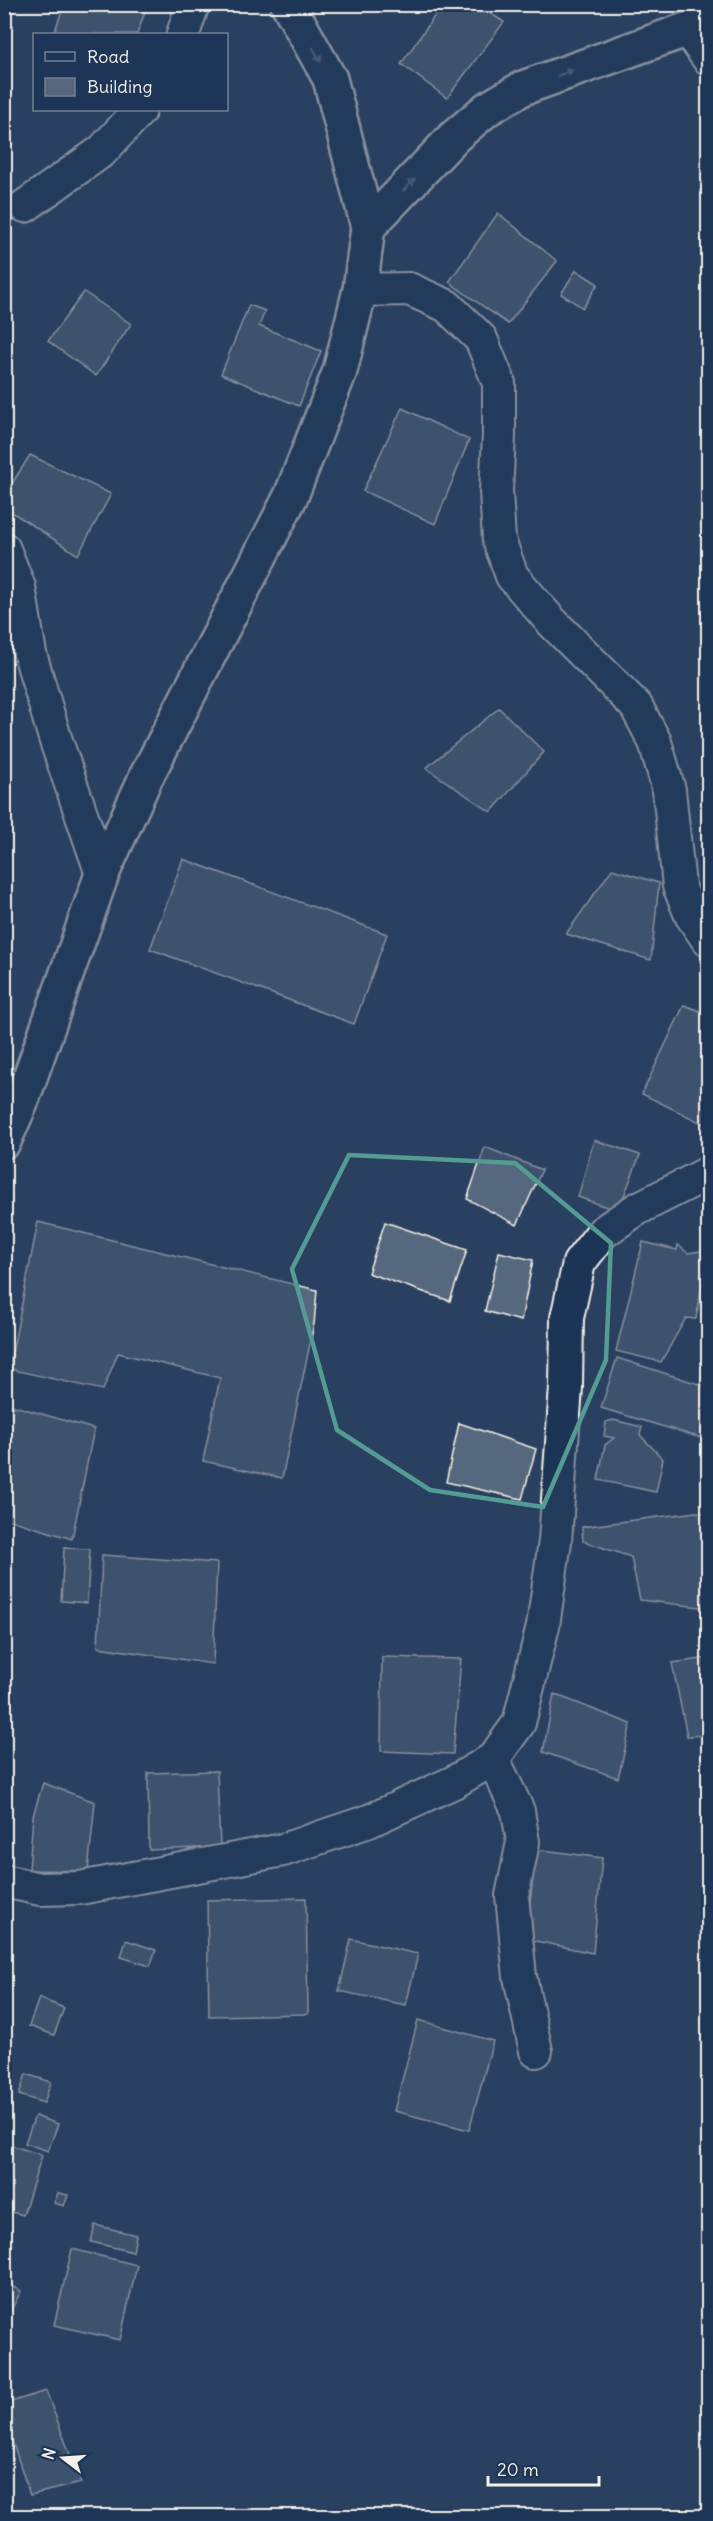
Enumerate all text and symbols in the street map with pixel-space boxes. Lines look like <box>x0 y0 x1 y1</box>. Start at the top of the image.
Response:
legend <box>33 33 228 111</box>
text: Road <box>87 45 130 68</box>
one-way arrow <box>312 47 322 64</box>
one-way arrow <box>556 68 574 78</box>
text: Building <box>87 75 152 98</box>
one-way arrow <box>402 178 416 192</box>
north arrow <box>33 2428 93 2488</box>
text: N <box>37 2445 60 2462</box>
scale bar <box>488 2449 599 2487</box>
text: 20 m <box>497 2458 539 2481</box>

